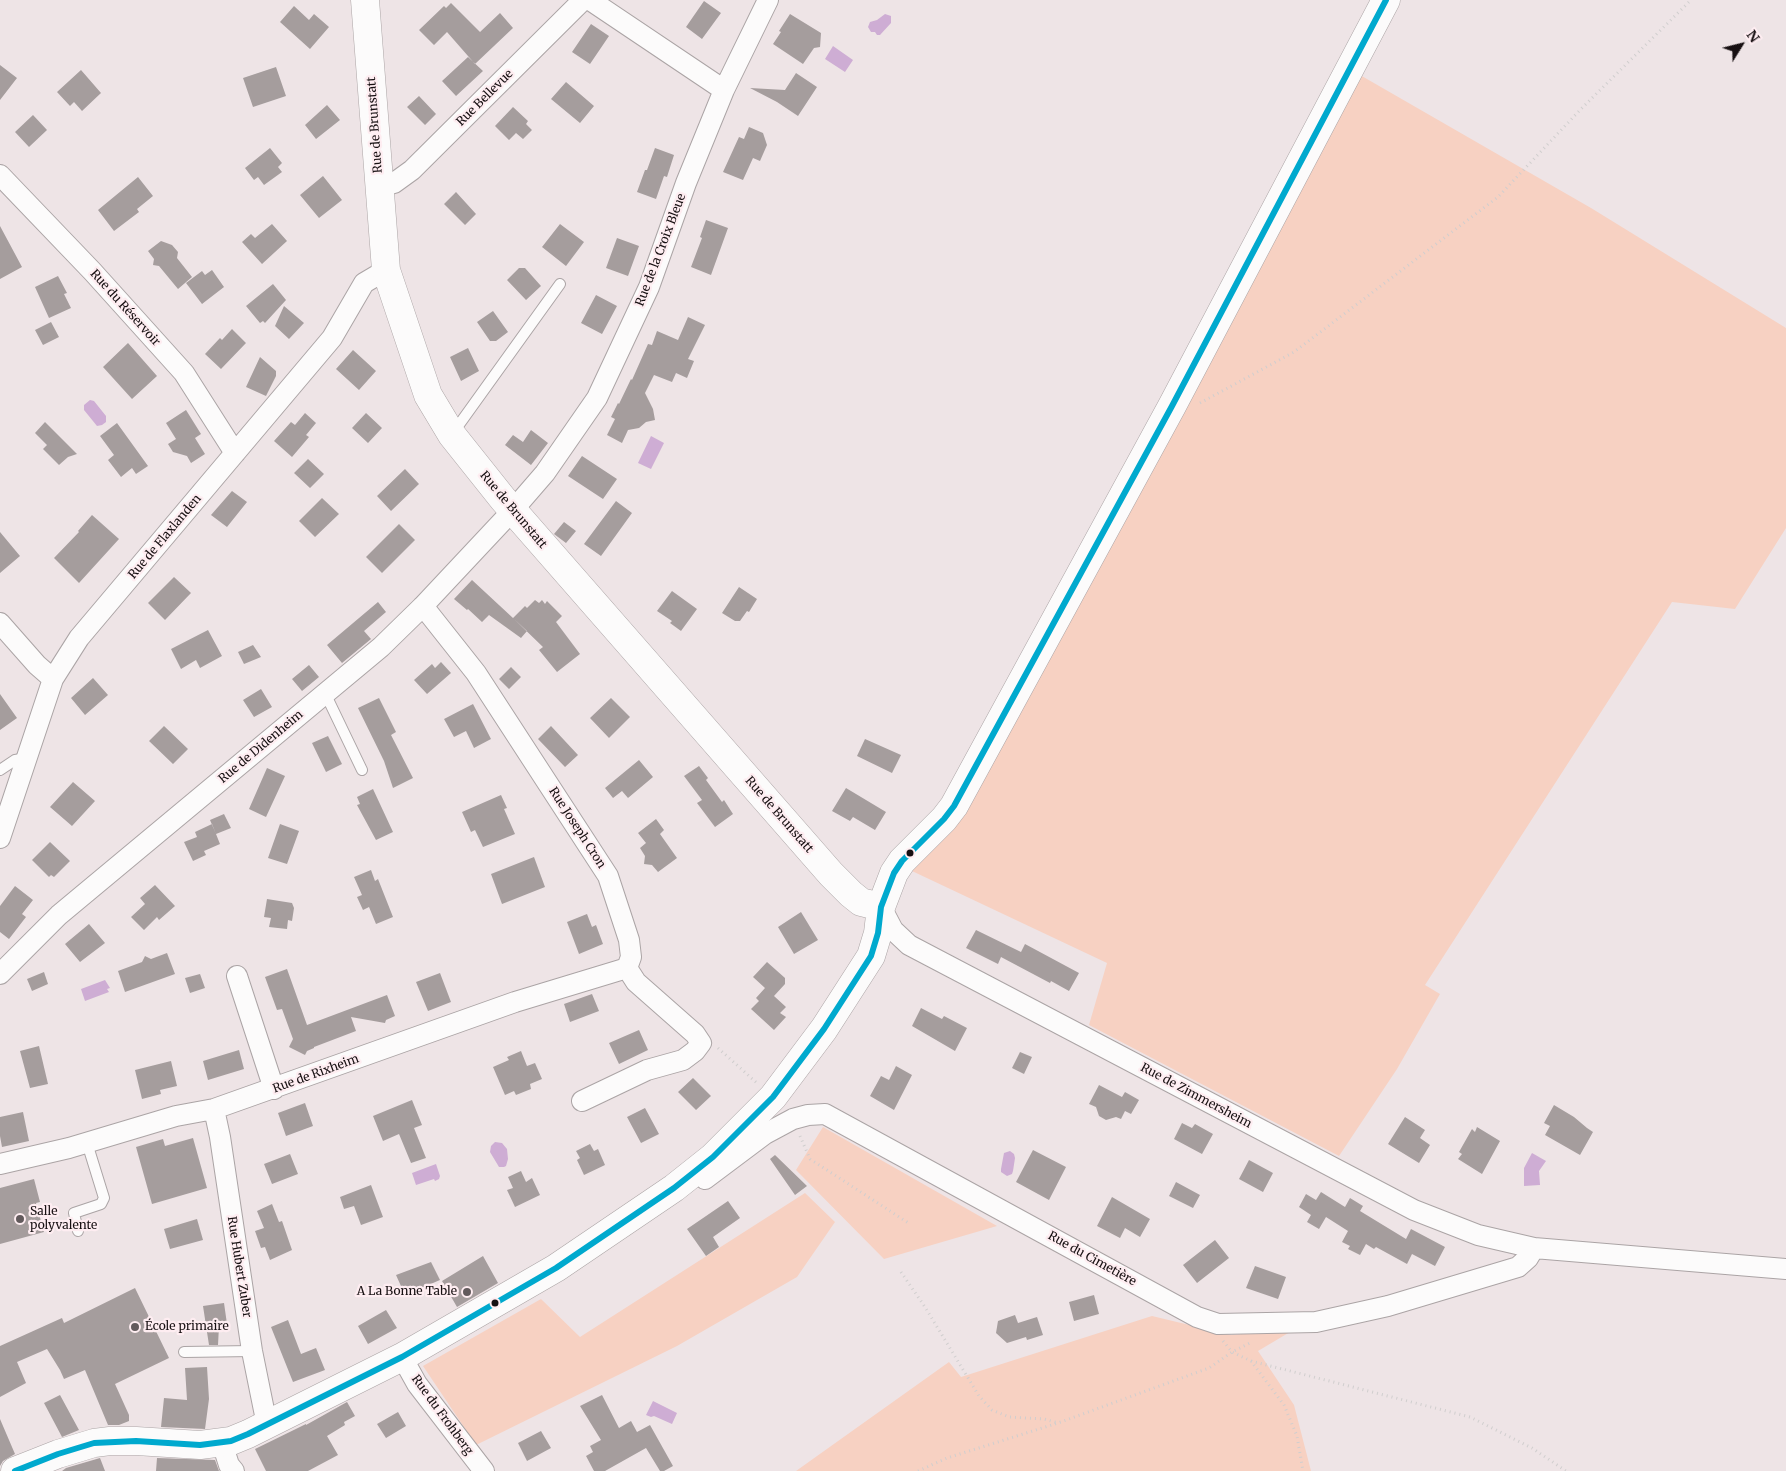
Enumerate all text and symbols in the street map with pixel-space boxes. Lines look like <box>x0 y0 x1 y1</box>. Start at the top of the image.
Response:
north arrow <box>1716 20 1766 70</box>
text: N <box>1743 26 1764 46</box>
street label: Rue Bellevue <box>454 67 516 129</box>
street label: Rue de Brunstatt <box>364 76 386 174</box>
street label: Rue de la Croix Bleue <box>633 192 689 308</box>
street label: Rue du Réservoir <box>87 267 163 349</box>
street label: Rue de Brunstatt <box>476 468 550 552</box>
street label: Rue de Flaxlanden <box>126 492 204 582</box>
street label: Rue de Didenheim <box>216 708 306 786</box>
street label: Rue de Brunstatt <box>742 774 816 856</box>
street label: Rue Joseph Cron <box>545 785 609 871</box>
unlabelled marker <box>905 848 915 858</box>
street label: Rue de Rixheim <box>271 1052 361 1096</box>
street label: Rue de Zimmersheim <box>1138 1061 1254 1131</box>
place label: Salle polyvalente <box>30 1205 97 1233</box>
marker: Salle polyvalente <box>14 1213 26 1225</box>
street label: Rue Hubert Zuber <box>224 1215 254 1319</box>
street label: Rue du Cimetière <box>1045 1229 1139 1289</box>
place label: A La Bonne Table <box>357 1285 457 1299</box>
marker: A La Bonne Table <box>461 1286 473 1298</box>
unlabelled marker <box>490 1298 500 1308</box>
place label: École primaire <box>145 1320 229 1334</box>
marker: École primaire <box>129 1321 141 1333</box>
street label: Rue du Frohberg <box>408 1372 476 1458</box>

